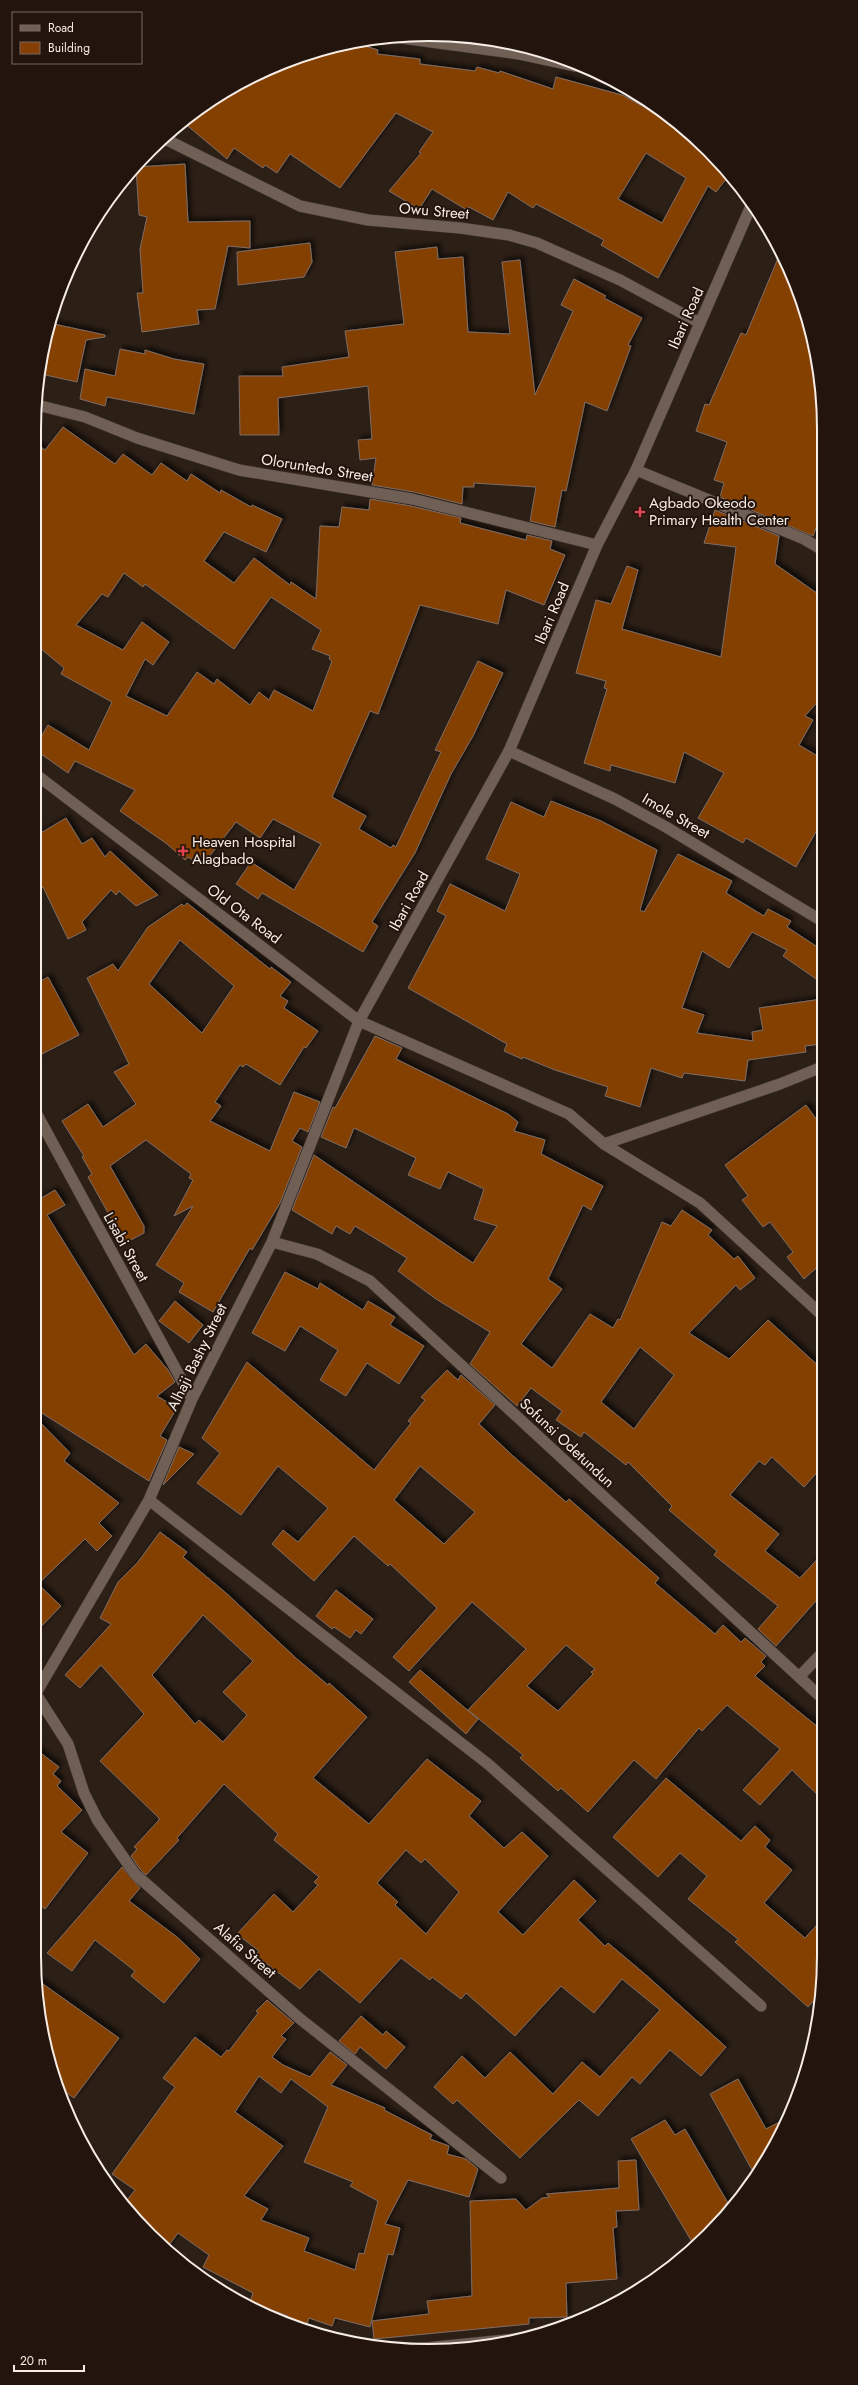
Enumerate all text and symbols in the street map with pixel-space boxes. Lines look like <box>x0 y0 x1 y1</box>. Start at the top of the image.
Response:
legend <box>12 12 142 64</box>
text: Road <box>48 19 74 37</box>
text: Building <box>48 39 90 57</box>
street label: Owu Street <box>398 197 470 225</box>
street label: Ibari Road <box>663 284 709 352</box>
street label: Oloruntedo Street <box>260 448 375 488</box>
place label: Agbado Okeodo Primary Health Center <box>649 492 790 531</box>
marker: Agbado Okeodo Primary Health Center <box>634 506 646 518</box>
street label: Ibari Road <box>529 579 575 647</box>
street label: Imole Street <box>638 788 714 844</box>
place label: Heaven Hospital Alagbado <box>192 831 296 870</box>
marker: Heaven Hospital Alagbado <box>177 845 189 857</box>
street label: Ibari Road <box>384 867 434 935</box>
street label: Old Ota Road <box>202 879 286 949</box>
street label: Lisabi Street <box>98 1208 154 1286</box>
street label: Alhaji Bashy Street <box>161 1299 233 1414</box>
street label: Sofunsi Odetundun <box>515 1393 619 1493</box>
street label: Alafia Street <box>209 1917 281 1984</box>
scale bar <box>14 2347 84 2373</box>
text: 20 m <box>20 2352 47 2370</box>

